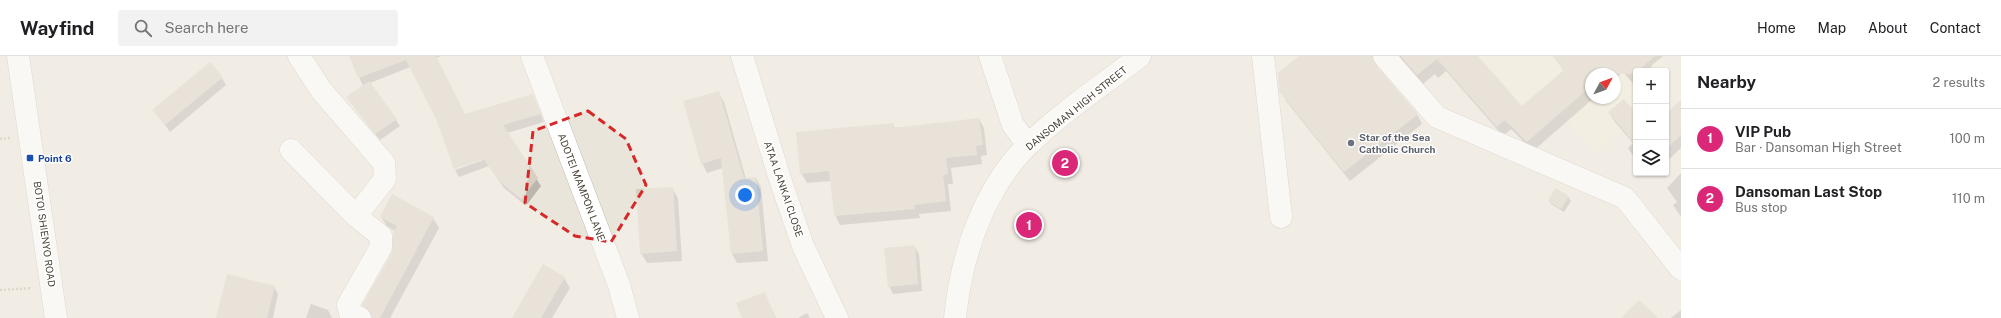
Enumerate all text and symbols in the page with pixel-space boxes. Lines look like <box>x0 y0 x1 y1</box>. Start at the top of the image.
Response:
search box <box>118 10 398 46</box>
text: Wayfind <box>20 17 94 39</box>
icon: search <box>132 17 154 39</box>
text: Search here <box>164 19 249 36</box>
text: Home <box>1757 20 1796 36</box>
text: Map <box>1818 20 1846 36</box>
text: About <box>1868 20 1908 36</box>
text: Contact <box>1930 20 1981 36</box>
street label: DANSOMAN HIGH STREET <box>1023 63 1129 153</box>
north arrow <box>1585 68 1621 104</box>
map controls <box>1633 68 1669 176</box>
button: + <box>1633 68 1669 104</box>
text: Nearby <box>1697 72 1756 92</box>
text: 2 results <box>1933 75 1985 90</box>
button: − <box>1633 104 1669 140</box>
text: VIP Pub <box>1735 123 1791 140</box>
place label: Star of the Sea Catholic Church <box>1359 131 1436 155</box>
text: 1 <box>1707 131 1713 146</box>
text: 100 m <box>1949 131 1985 146</box>
street label: ADOTEI MAMPON LANE <box>556 132 608 242</box>
marker: Star of the Sea Catholic Church <box>1346 138 1356 148</box>
street label: ATAA LANKAI CLOSE <box>762 140 806 238</box>
button: layers <box>1633 140 1669 176</box>
text: Bar · Dansoman High Street <box>1735 140 1902 155</box>
pin: 2 <box>1052 148 1078 178</box>
place label: Point 6 <box>38 152 72 164</box>
marker: Point 6 <box>25 153 35 163</box>
street label: BOTOI SHIENYO ROAD <box>32 180 58 288</box>
text: Dansoman Last Stop <box>1735 183 1882 200</box>
your location <box>735 185 755 205</box>
text: 2 <box>1706 191 1714 206</box>
text: 110 m <box>1952 191 1985 206</box>
text: Bus stop <box>1735 200 1787 215</box>
pin: 1 <box>1016 210 1042 240</box>

